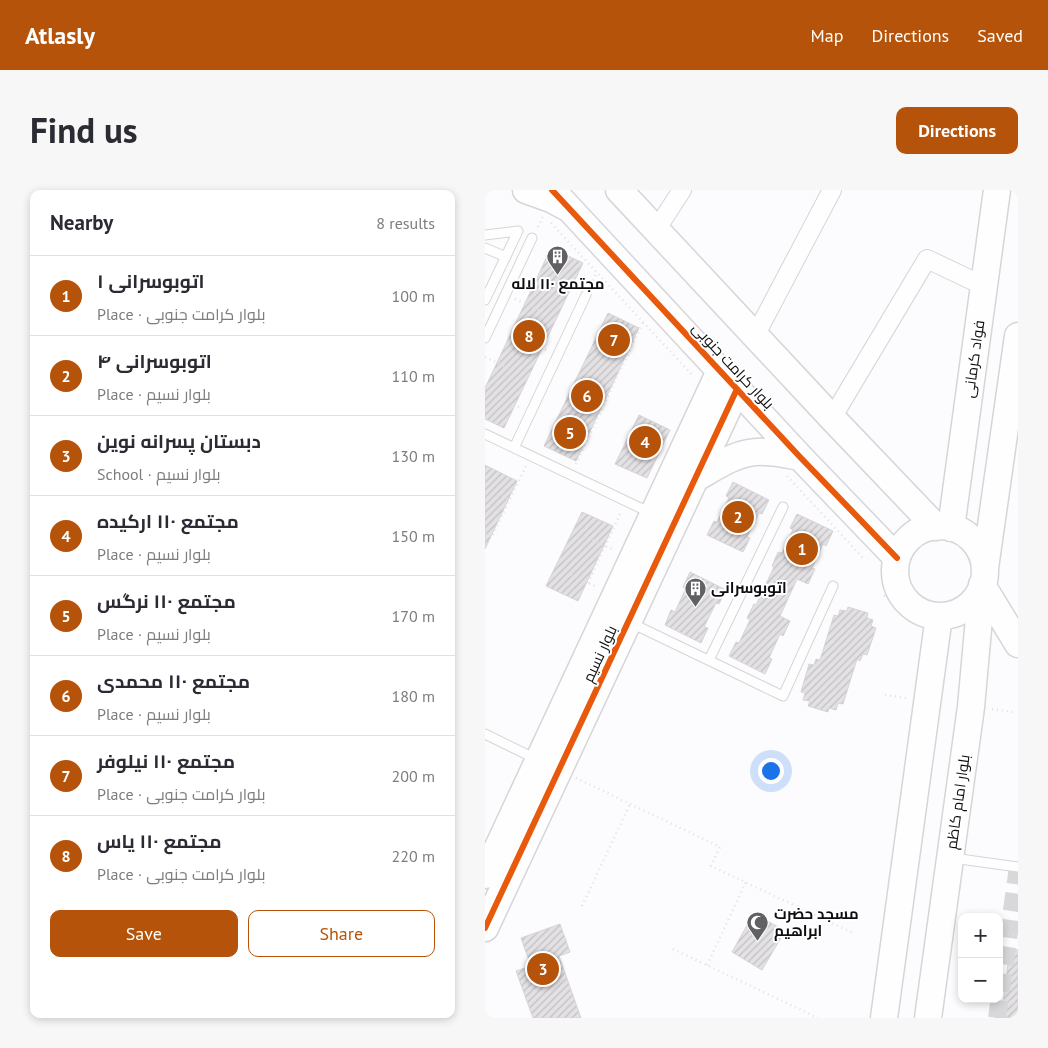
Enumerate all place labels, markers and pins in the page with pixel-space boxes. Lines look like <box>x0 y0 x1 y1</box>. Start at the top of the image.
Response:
building icon: مجتمع ۱۱۰ لاله <box>546 244 570 275</box>
place label: مجتمع ۱۱۰ لاله <box>511 274 605 294</box>
pin: 8 <box>513 317 545 355</box>
pin: 7 <box>598 321 630 359</box>
pin: 6 <box>571 377 603 415</box>
pin: 5 <box>554 414 586 452</box>
pin: 4 <box>629 423 661 461</box>
pin: 2 <box>722 498 754 536</box>
pin: 1 <box>786 530 818 568</box>
building icon: اتوبوسرانی <box>683 576 707 607</box>
place label: اتوبوسرانی <box>711 578 787 597</box>
place label: مسجد حضرت ابراهیم <box>774 904 859 941</box>
mosque icon: مسجد حضرت ابراهیم <box>746 911 770 942</box>
pin: 3 <box>527 950 559 988</box>

